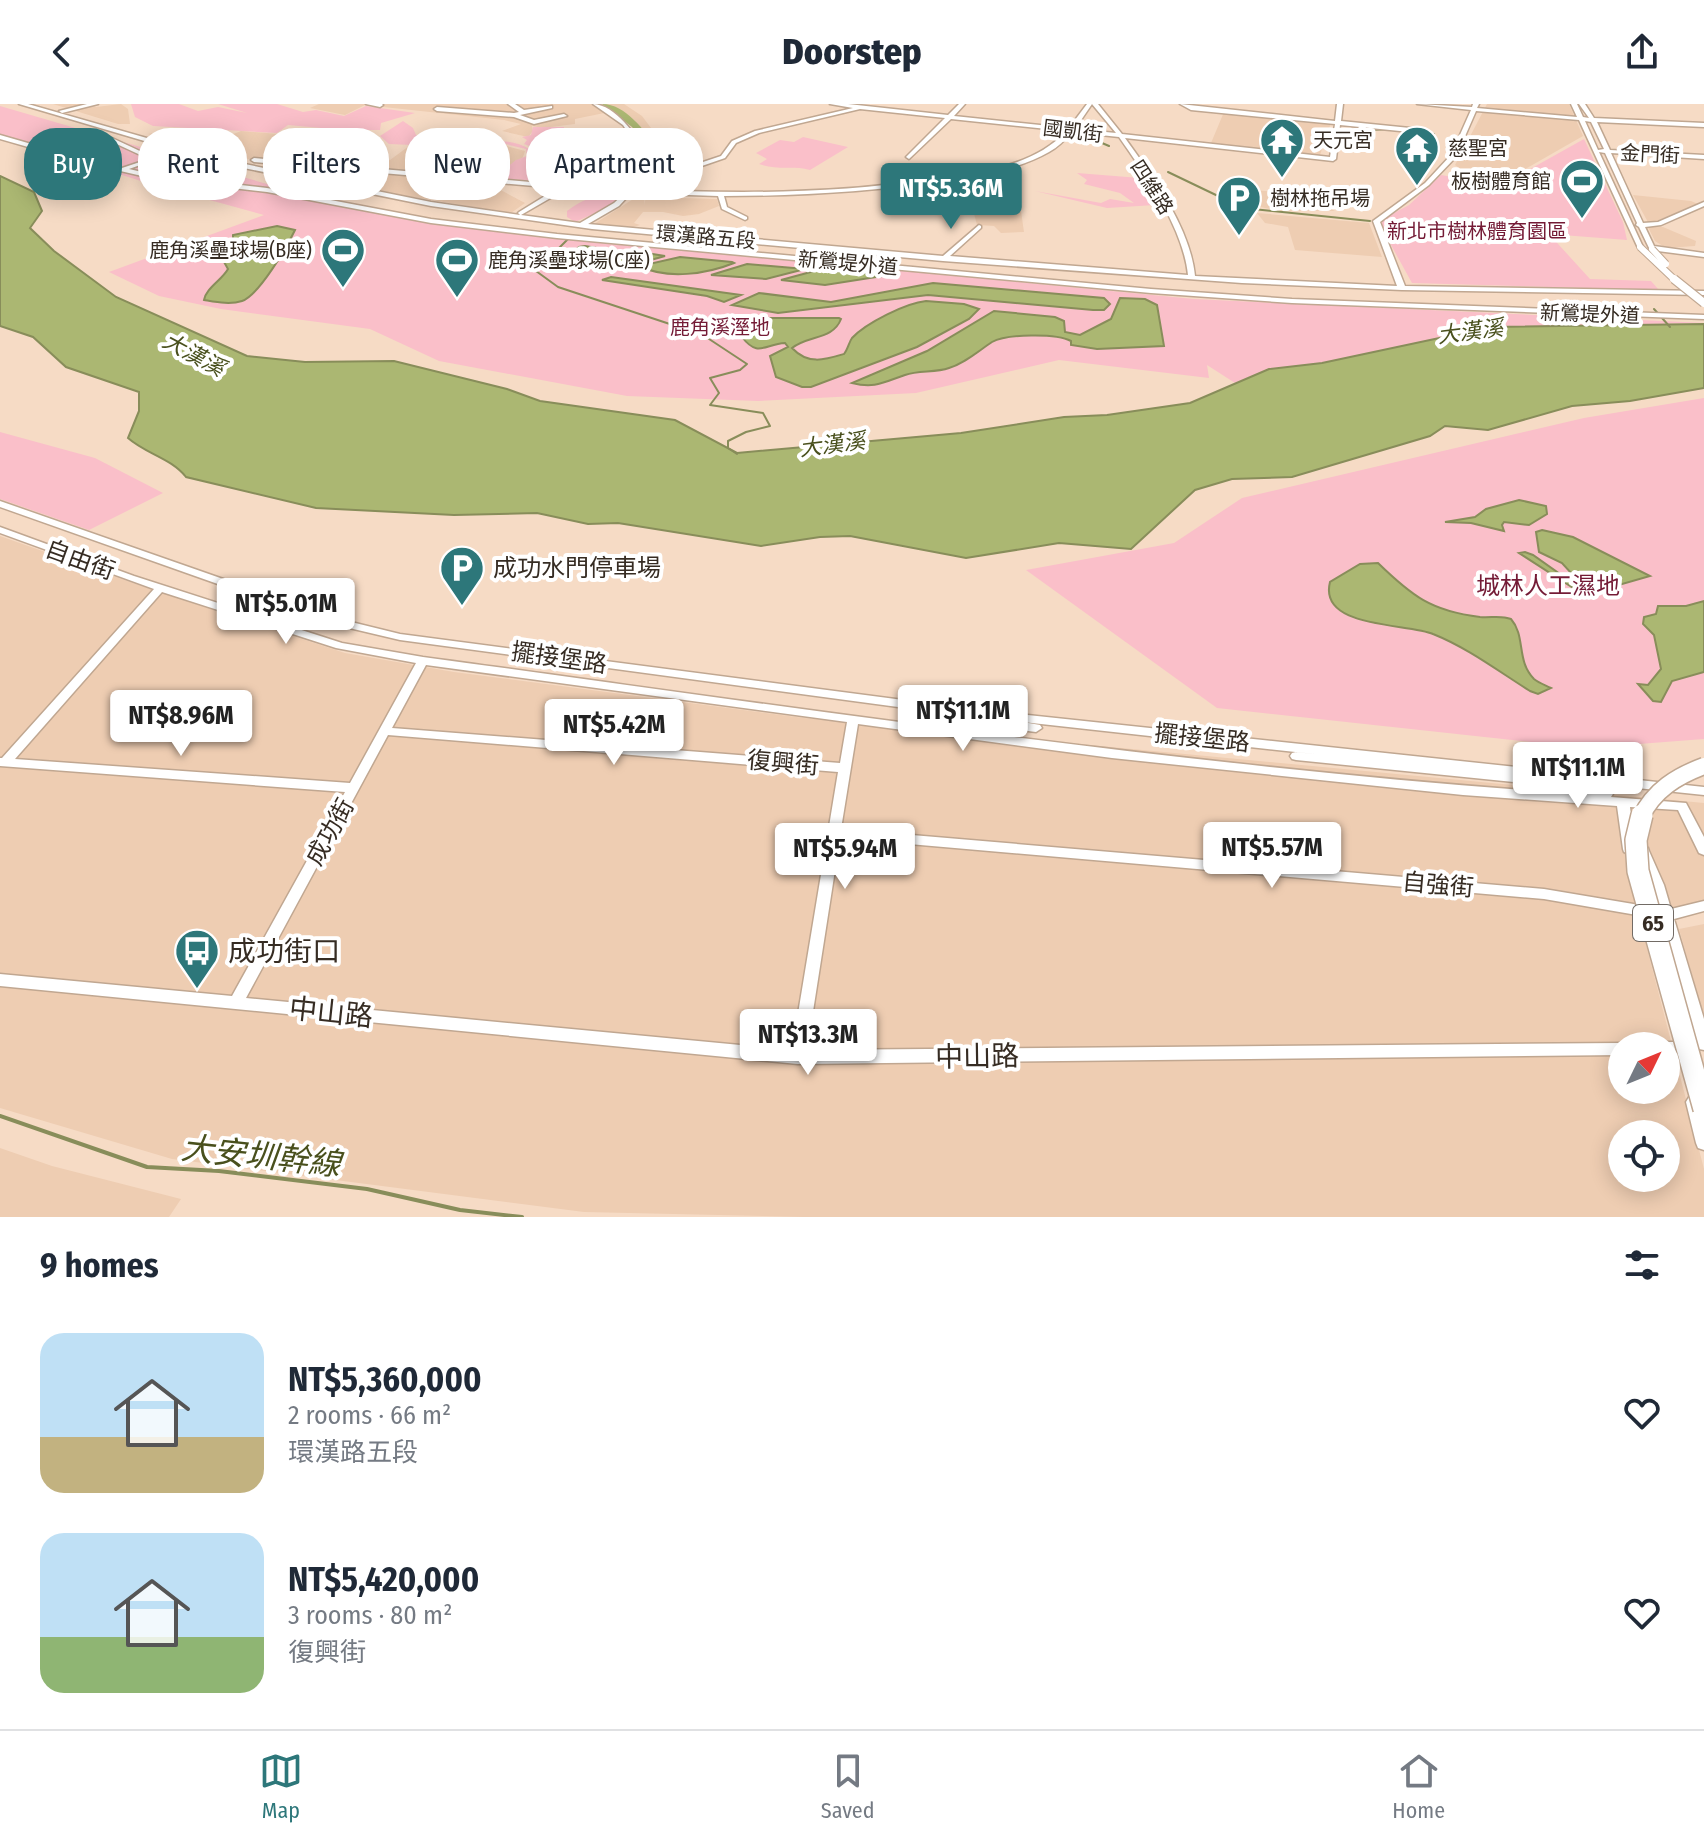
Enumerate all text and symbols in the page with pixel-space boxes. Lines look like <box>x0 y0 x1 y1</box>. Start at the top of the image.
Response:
icon: back <box>40 30 84 74</box>
text: Doorstep <box>782 30 922 74</box>
icon: share <box>1620 30 1664 74</box>
street label: 國凱街 <box>1042 115 1104 147</box>
temple icon: 天元宮 <box>1258 116 1306 179</box>
temple icon: 慈聖宮 <box>1393 124 1441 187</box>
chip: Buy <box>24 128 122 200</box>
chip: Rent <box>138 128 247 200</box>
chip: Filters <box>263 128 389 200</box>
chip: New <box>405 128 510 200</box>
chip: Apartment <box>526 128 703 200</box>
place label: 天元宮 <box>1313 128 1373 152</box>
place label: 慈聖宮 <box>1448 136 1508 160</box>
street label: 金門街 <box>1619 140 1681 168</box>
street label: 四維路 <box>1126 155 1178 219</box>
sports icon: 板樹體育館 <box>1558 157 1606 220</box>
pin: NT$5.36M <box>868 163 1034 231</box>
place label: 板樹體育館 <box>1451 169 1551 193</box>
text: NT$5.36M <box>899 173 1003 204</box>
parking icon: 樹林拖吊場 <box>1215 174 1263 237</box>
place label: 樹林拖吊場 <box>1270 186 1370 210</box>
park label: 新北市樹林體育園區 <box>1387 219 1567 243</box>
street label: 環漢路五段 <box>655 221 757 253</box>
sports icon: 鹿角溪壘球場(B座) <box>319 226 367 289</box>
sports icon: 鹿角溪壘球場(C座) <box>433 236 481 299</box>
place label: 鹿角溪壘球場(B座) <box>149 238 312 262</box>
street label: 新鶯堤外道 <box>797 247 899 279</box>
place label: 鹿角溪壘球場(C座) <box>488 248 650 272</box>
street label: 新鶯堤外道 <box>1540 300 1640 328</box>
water label: 大漢溪 <box>1436 314 1507 349</box>
park label: 鹿角溪溼地 <box>670 315 770 339</box>
water label: 大漢溪 <box>158 327 232 383</box>
water label: 大漢溪 <box>798 427 869 462</box>
street label: 自由街 <box>41 535 119 585</box>
parking icon: 成功水門停車場 <box>438 544 486 607</box>
place label: 成功水門停車場 <box>493 554 661 582</box>
park label: 城林人工濕地 <box>1476 572 1620 600</box>
pin: NT$5.01M <box>203 578 369 646</box>
text: NT$5.01M <box>235 588 337 619</box>
street label: 擺接堡路 <box>510 637 608 679</box>
pin: NT$11.1M <box>880 685 1046 753</box>
pin: NT$8.96M <box>98 690 264 758</box>
text: NT$11.1M <box>916 695 1010 726</box>
pin: NT$5.42M <box>531 699 697 767</box>
text: NT$8.96M <box>128 700 234 731</box>
text: NT$5.42M <box>563 709 665 740</box>
street label: 擺接堡路 <box>1153 719 1251 757</box>
pin: NT$11.1M <box>1495 742 1661 810</box>
street label: 復興街 <box>746 746 820 780</box>
text: NT$11.1M <box>1531 752 1625 783</box>
street label: 成功街 <box>300 794 360 870</box>
pin: NT$5.57M <box>1189 822 1355 890</box>
pin: NT$5.94M <box>762 823 928 891</box>
text: NT$5.57M <box>1221 832 1323 863</box>
text: NT$5.94M <box>793 833 897 864</box>
street label: 自強街 <box>1401 868 1475 902</box>
road number: 65 <box>1633 905 1673 941</box>
bus stop icon: 成功街口 <box>173 927 221 990</box>
place label: 成功街口 <box>228 935 340 968</box>
street label: 中山路 <box>287 992 374 1033</box>
pin: NT$13.3M <box>725 1009 891 1077</box>
text: NT$13.3M <box>758 1019 858 1050</box>
north arrow <box>1608 1032 1680 1104</box>
map controls <box>1608 1032 1680 1192</box>
street label: 中山路 <box>935 1039 1019 1074</box>
button: locate <box>1608 1120 1680 1192</box>
water label: 大安圳幹線 <box>179 1129 346 1184</box>
icon: filters <box>1620 1243 1664 1287</box>
text: 9 homes <box>40 1245 159 1286</box>
text: NT$5,360,000 <box>288 1359 482 1400</box>
icon: home <box>104 1365 200 1461</box>
icon: heart <box>1620 1391 1664 1435</box>
text: 2 rooms · 66 m² <box>288 1400 451 1431</box>
text: 環漢路五段 <box>288 1437 418 1468</box>
text: NT$5,420,000 <box>288 1559 479 1600</box>
icon: home <box>104 1565 200 1661</box>
icon: heart <box>1620 1591 1664 1635</box>
text: 3 rooms · 80 m² <box>288 1600 452 1631</box>
text: 復興街 <box>288 1637 366 1668</box>
tab: Map <box>259 1749 303 1824</box>
tab: Saved <box>821 1749 875 1824</box>
tab: Home <box>1392 1749 1445 1824</box>

